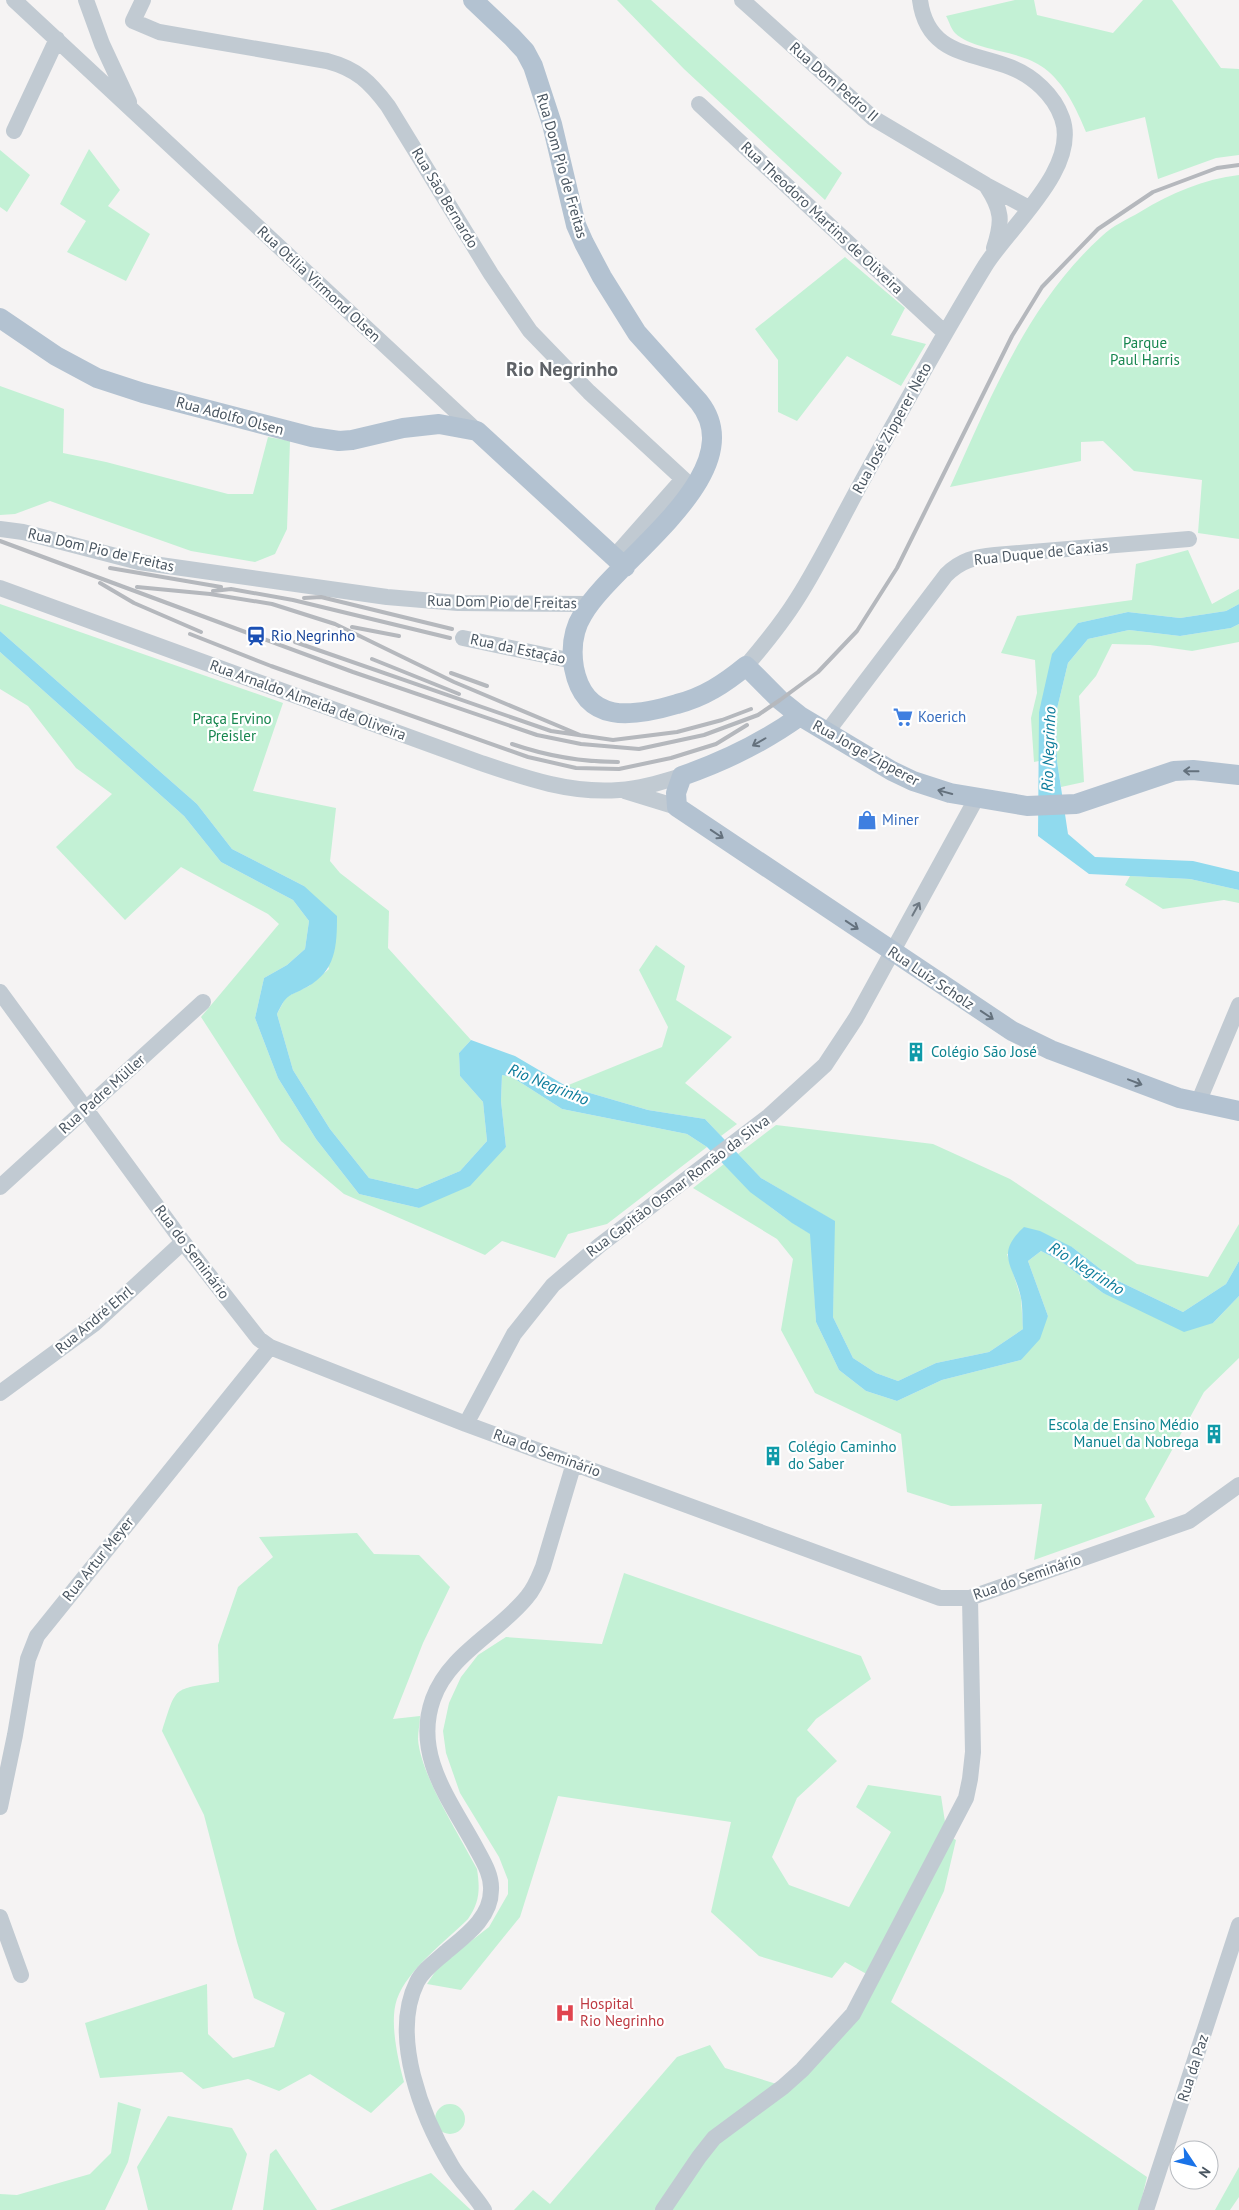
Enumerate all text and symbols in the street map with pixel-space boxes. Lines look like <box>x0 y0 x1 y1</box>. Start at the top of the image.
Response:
street label: Rua Dom Pedro II <box>786 38 883 125</box>
street label: Rua Dom Pio de Freitas <box>533 91 592 240</box>
street label: Rua Theodoro Martins de Oliveira <box>737 137 908 298</box>
street label: Rua São Bernardo <box>408 144 483 252</box>
street label: Rua Otília Virmond Olsen <box>254 221 385 346</box>
park label: Parque Paul Harris <box>1110 333 1180 369</box>
district label: Rio Negrinho <box>506 356 618 382</box>
street label: Rua José Zipperer Neto <box>848 359 935 497</box>
street label: Rua Adolfo Olsen <box>174 392 286 439</box>
street label: Rua Dom Pio de Freitas <box>26 523 176 576</box>
street label: Rua Duque de Caxias <box>973 536 1109 569</box>
street label: Rua Dom Pio de Freitas <box>427 591 577 612</box>
station icon: Rio Negrinho <box>245 625 267 647</box>
place label: Rio Negrinho <box>271 626 355 645</box>
street label: Rua da Estação <box>469 629 567 668</box>
street label: Rua Arnaldo Almeida de Oliveira <box>207 655 409 744</box>
supermarket icon: Koerich <box>892 706 914 728</box>
water label: Rio Negrinho <box>1037 706 1059 792</box>
place label: Koerich <box>918 707 966 726</box>
park label: Praça Ervino Preisler <box>192 709 272 745</box>
street label: Rua Jorge Zipperer <box>810 715 923 790</box>
one-way arrow <box>752 737 767 747</box>
one-way arrow <box>1183 766 1199 775</box>
one-way arrow <box>937 786 953 796</box>
shop icon: Miner <box>856 809 878 831</box>
place label: Miner <box>882 810 919 829</box>
one-way arrow <box>710 829 724 839</box>
one-way arrow <box>911 902 921 917</box>
one-way arrow <box>845 920 859 930</box>
street label: Rua Luiz Scholz <box>884 942 978 1013</box>
one-way arrow <box>980 1010 994 1021</box>
building icon: Colégio São José <box>905 1041 927 1063</box>
place label: Colégio São José <box>931 1042 1037 1061</box>
street label: Rua Padre Müller <box>54 1050 149 1137</box>
water label: Rio Negrinho <box>506 1059 592 1109</box>
one-way arrow <box>1127 1078 1142 1087</box>
street label: Rua Capitão Osmar Romão da Silva <box>582 1110 773 1261</box>
street label: Rua do Seminário <box>151 1201 234 1303</box>
water label: Rio Negrinho <box>1046 1237 1128 1299</box>
street label: Rua André Ehrl <box>51 1281 137 1358</box>
place label: Escola de Ensino Médio Manuel da Nobrega <box>1048 1415 1199 1451</box>
building icon: Escola de Ensino Médio Manuel da Nobrega <box>1203 1423 1225 1445</box>
street label: Rua do Seminário <box>491 1424 604 1481</box>
place label: Colégio Caminho do Saber <box>788 1437 896 1473</box>
building icon: Colégio Caminho do Saber <box>762 1445 784 1467</box>
street label: Rua Artur Meyer <box>58 1513 137 1605</box>
street label: Rua do Seminário <box>970 1549 1083 1604</box>
place label: Hospital Rio Negrinho <box>580 1994 664 2030</box>
hospital icon: Hospital Rio Negrinho <box>554 2002 576 2024</box>
street label: Rua da Paz <box>1173 2032 1212 2104</box>
north arrow <box>1169 2140 1219 2190</box>
text: N <box>1195 2164 1215 2181</box>

